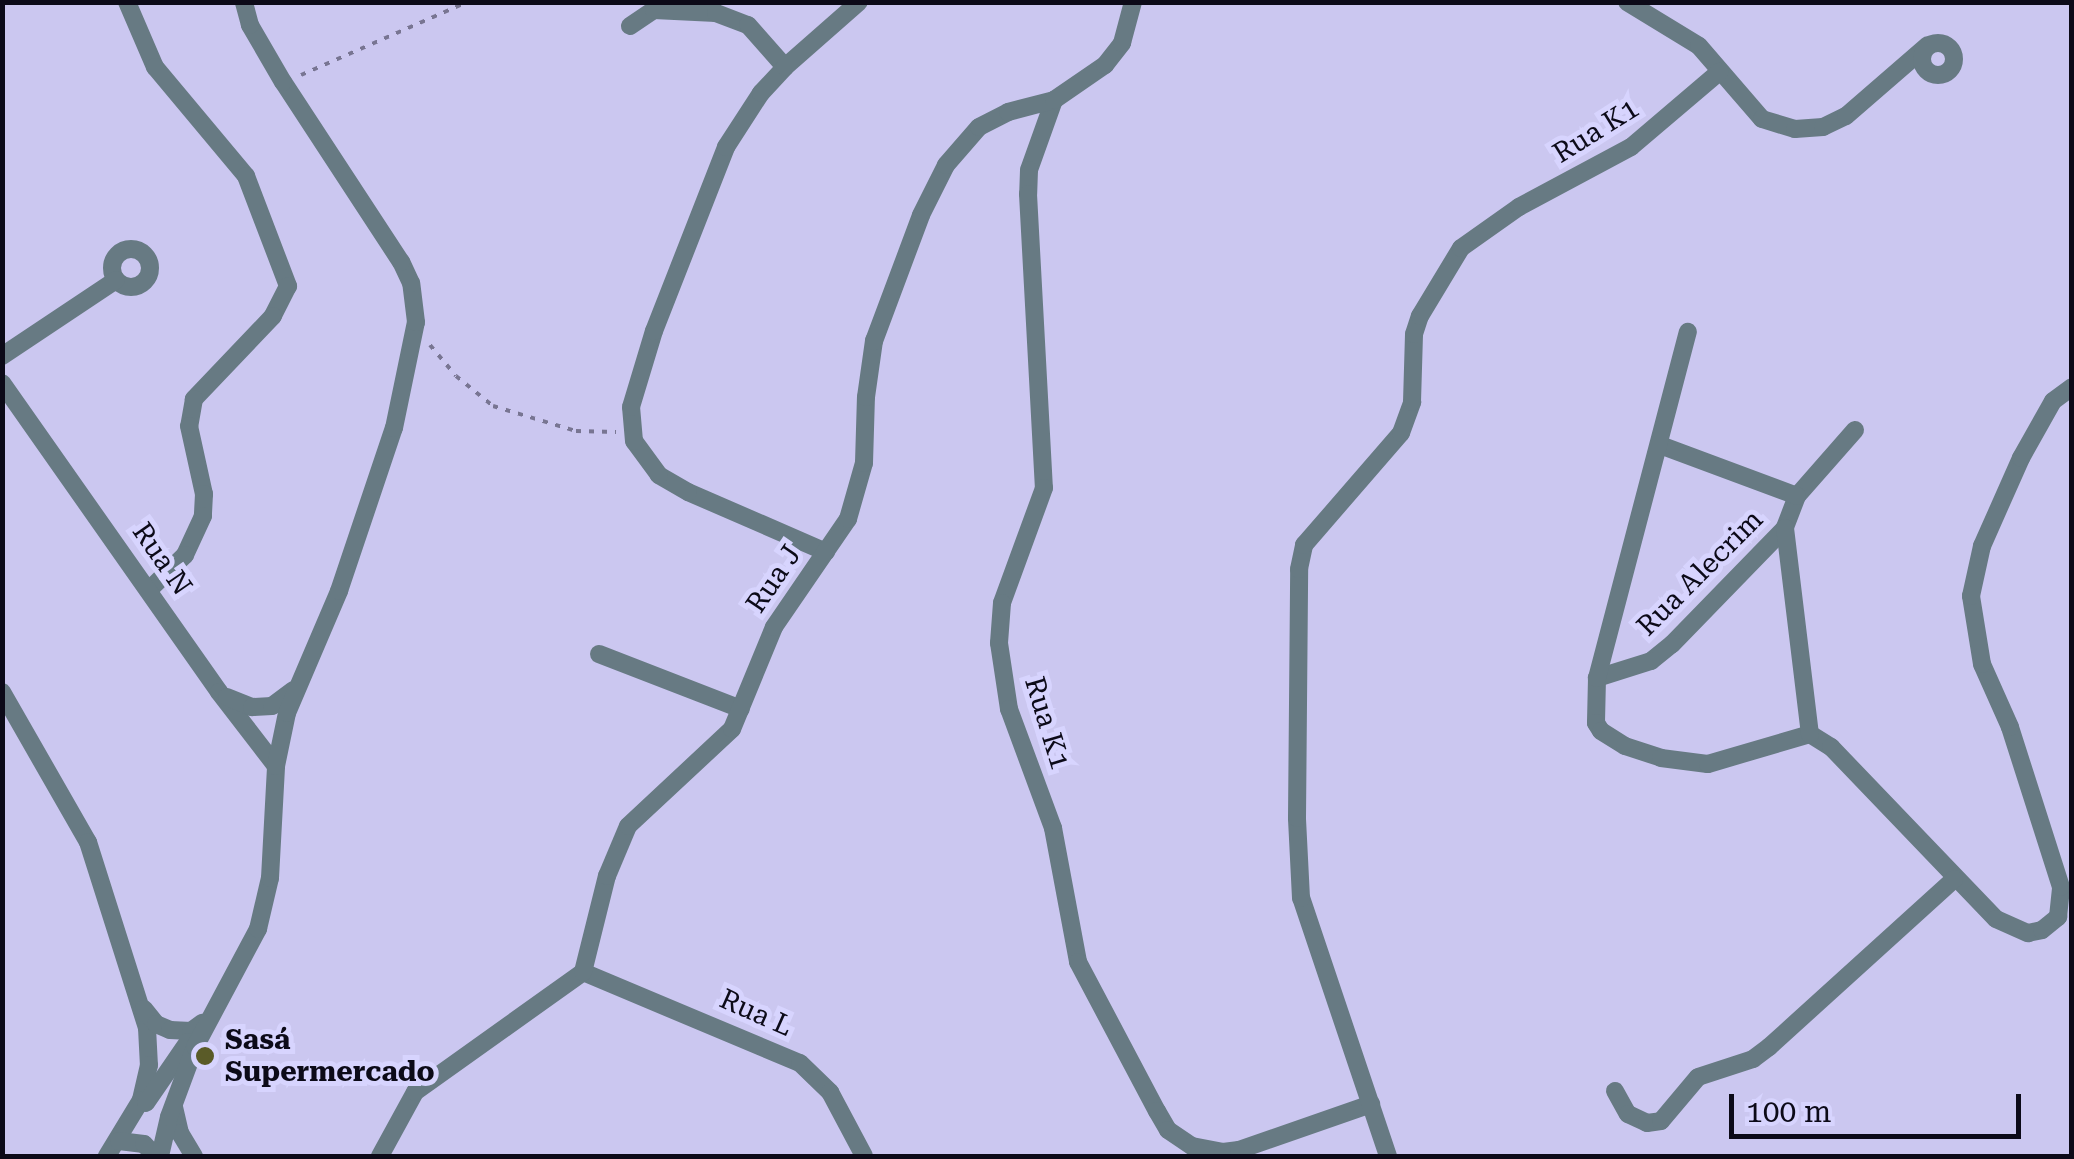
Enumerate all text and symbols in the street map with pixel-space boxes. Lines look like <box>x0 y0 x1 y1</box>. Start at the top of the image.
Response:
street label: Rua K1 <box>1547 92 1645 170</box>
street label: Rua Alecrim <box>1630 503 1770 643</box>
street label: Rua N <box>125 516 199 602</box>
street label: Rua J <box>739 539 809 619</box>
street label: Rua K1 <box>1017 673 1077 773</box>
street label: Rua L <box>714 982 798 1044</box>
place label: Sasá Supermercado <box>225 1023 435 1089</box>
marker: Sasá Supermercado <box>194 1045 216 1067</box>
scale bar <box>1734 1074 2026 1136</box>
text: 100 m <box>1746 1094 1831 1129</box>

